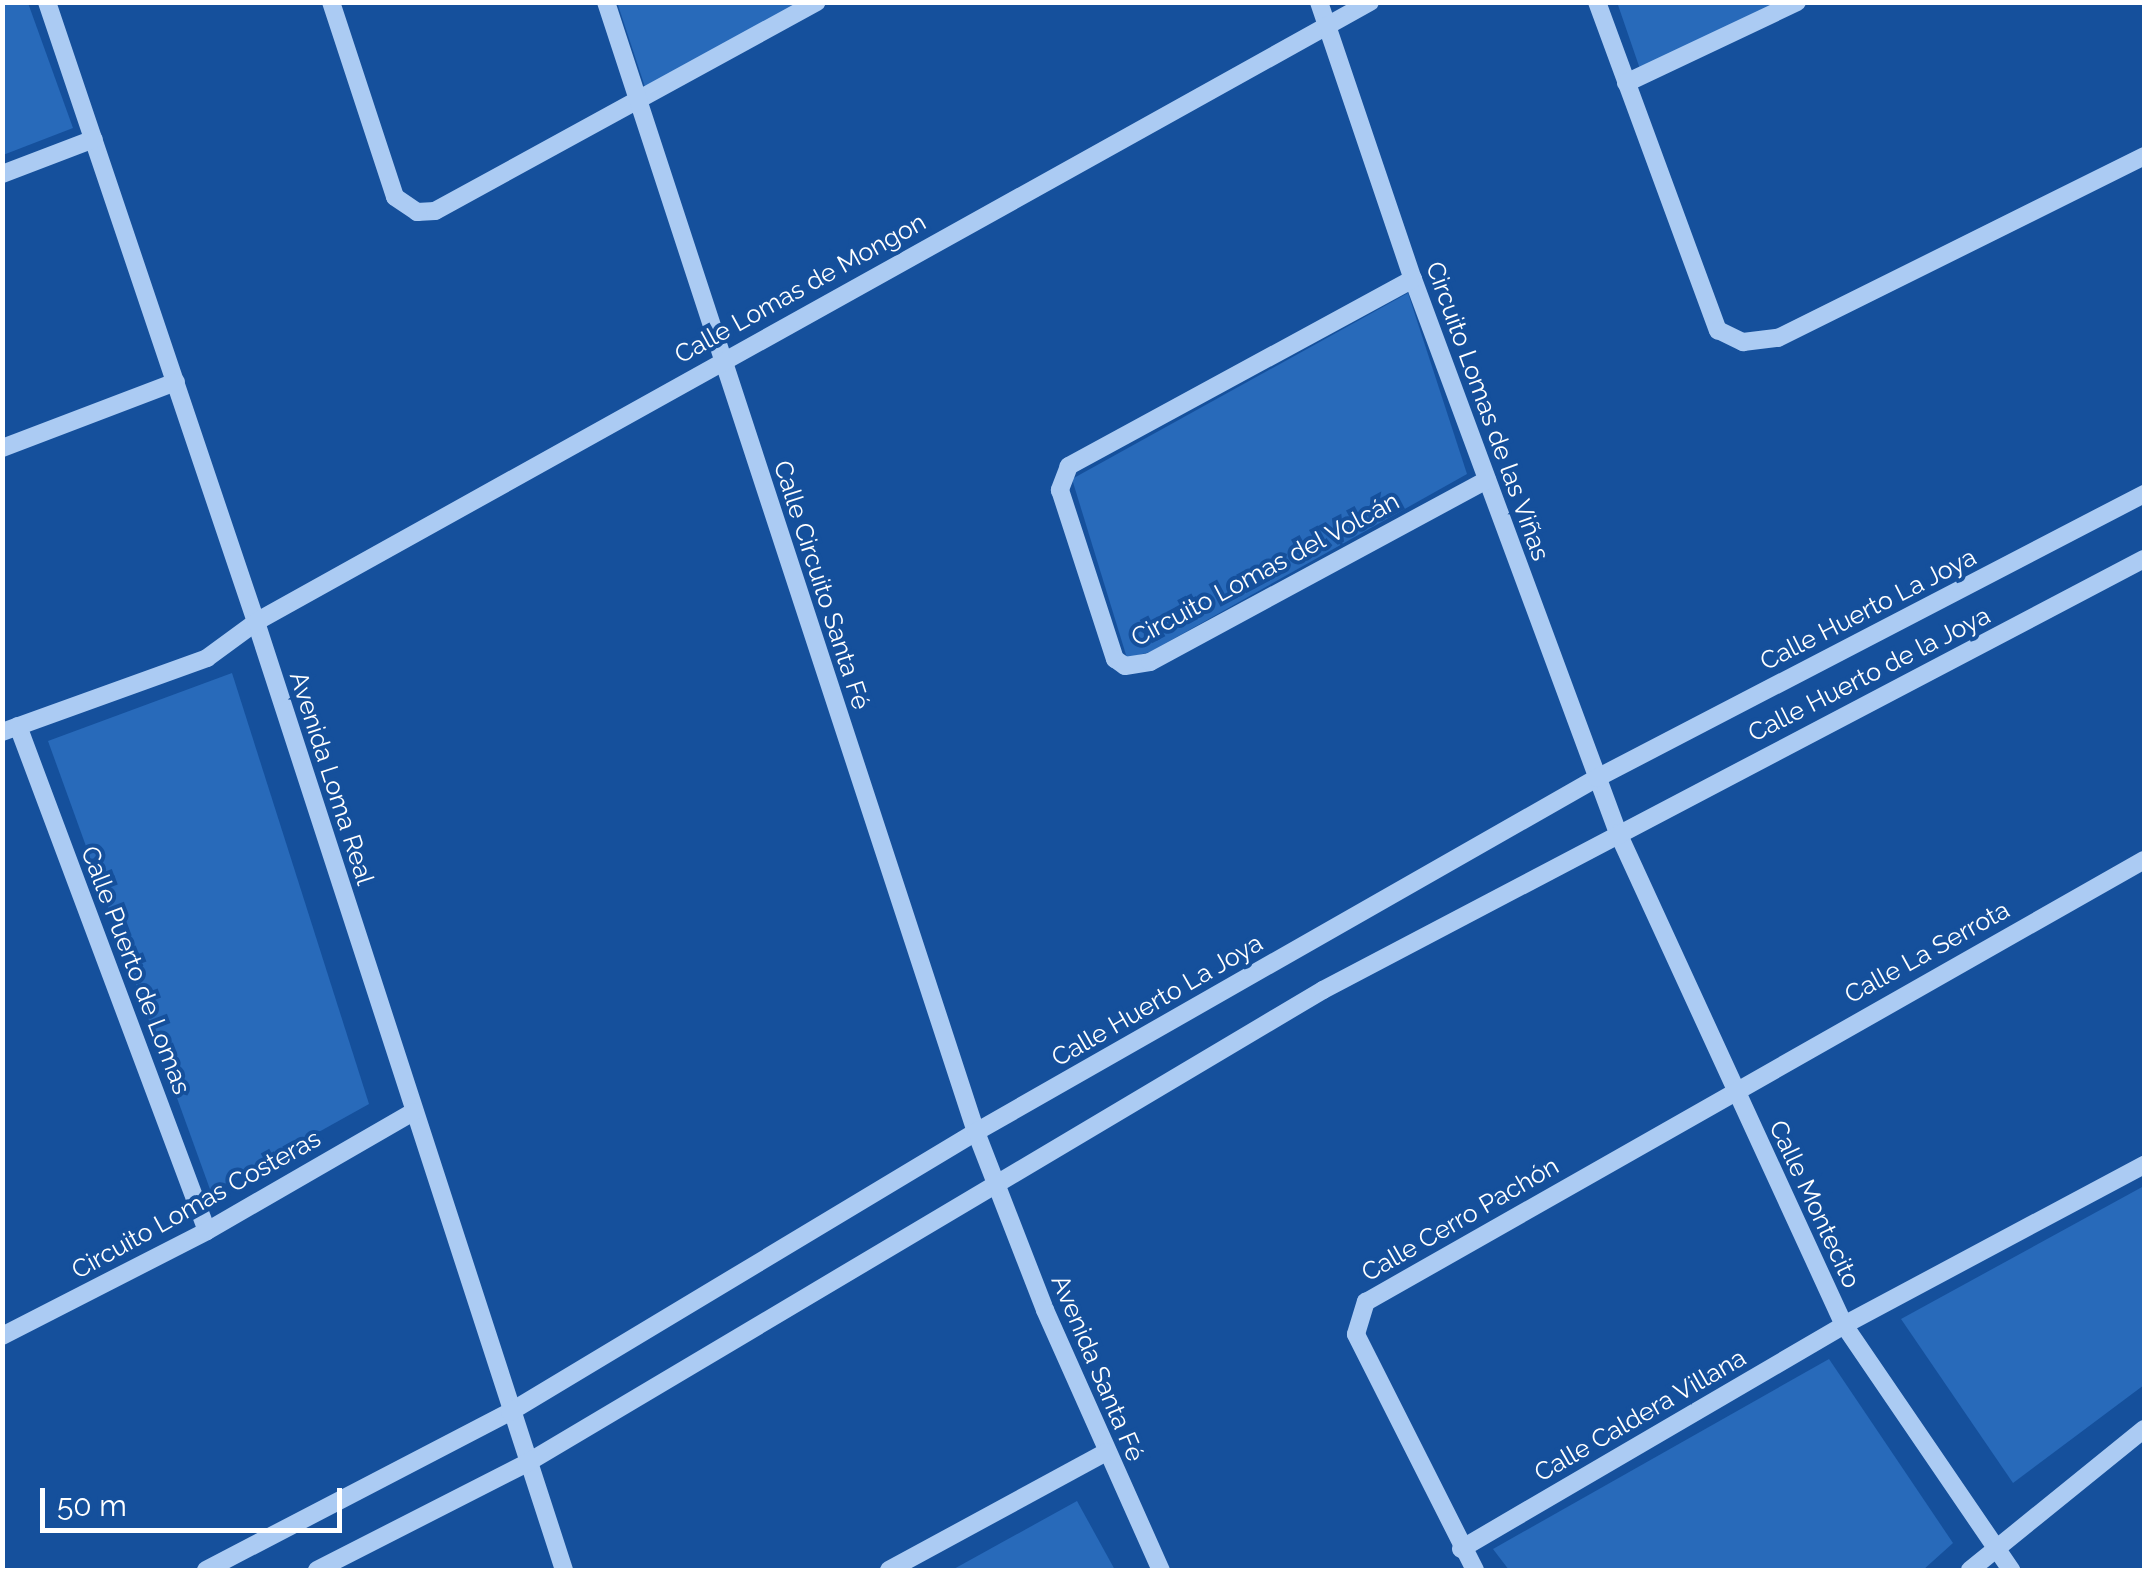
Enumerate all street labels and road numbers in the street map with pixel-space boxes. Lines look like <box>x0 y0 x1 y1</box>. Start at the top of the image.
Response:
street label: Calle Lomas de Mongon <box>669 206 931 370</box>
street label: Circuito Lomas de las Viñas <box>1420 257 1556 565</box>
street label: Calle Circuito Santa Fé <box>768 457 876 713</box>
street label: Circuito Lomas del Volcán <box>1125 485 1405 653</box>
street label: Calle Huerto La Joya <box>1755 541 1981 677</box>
street label: Calle Huerto de la Joya <box>1743 600 1995 748</box>
street label: Avenida Loma Real <box>283 668 381 888</box>
street label: Calle Puerto de Lomas <box>75 842 197 1098</box>
street label: Calle La Serrota <box>1839 894 2015 1010</box>
street label: Calle Huerto La Joya <box>1046 927 1268 1073</box>
street label: Calle Montecito <box>1763 1115 1867 1293</box>
street label: Circuito Lomas Costeras <box>66 1123 326 1285</box>
street label: Calle Cerro Pachón <box>1356 1150 1564 1288</box>
street label: Avenida Santa Fé <box>1045 1270 1151 1466</box>
street label: Calle Caldera Villana <box>1529 1342 1751 1488</box>

